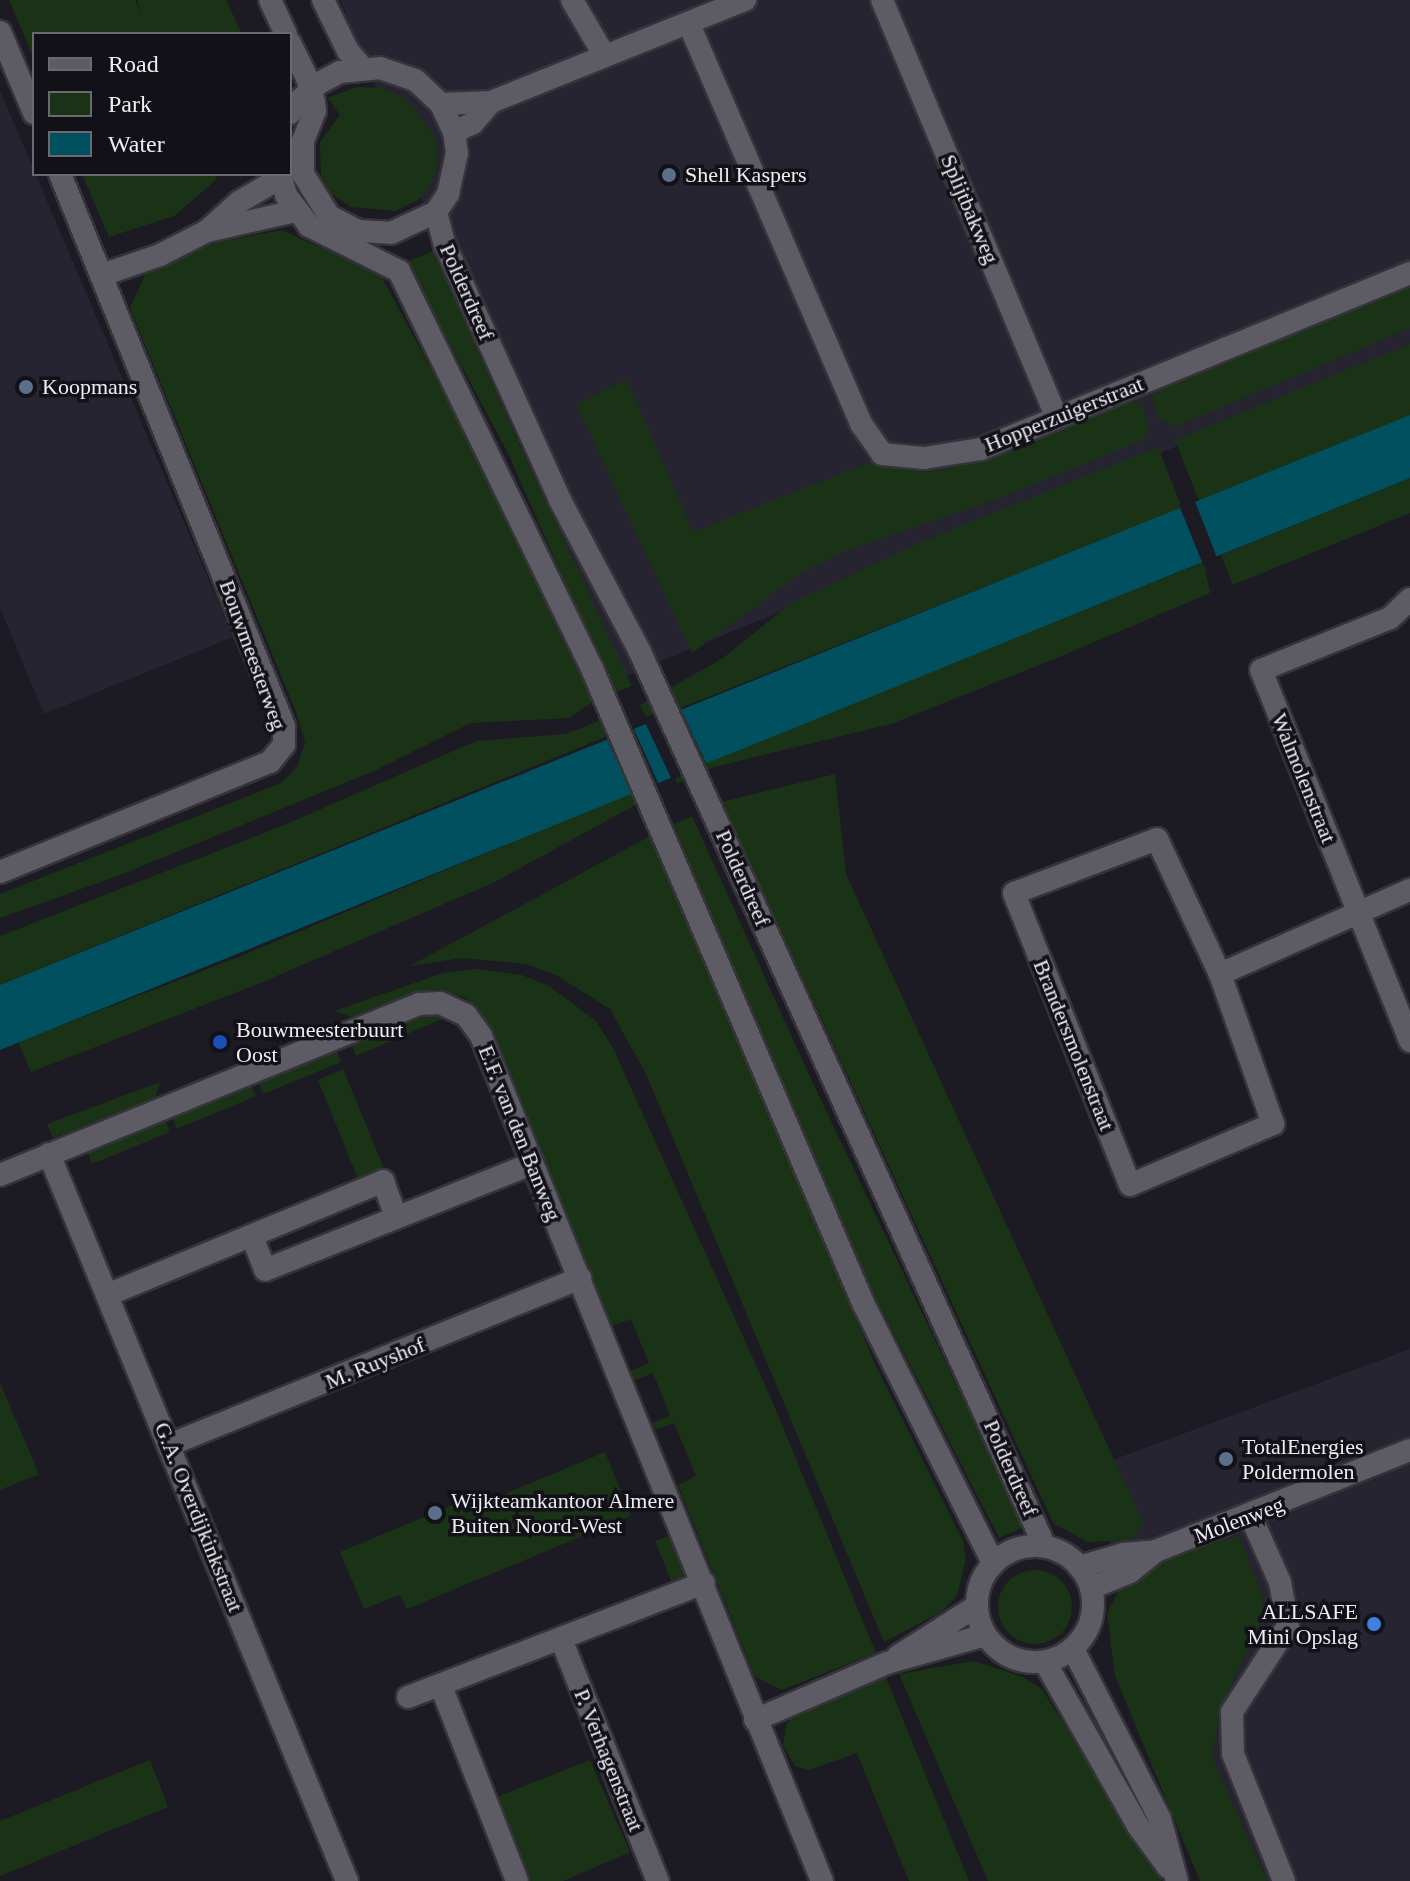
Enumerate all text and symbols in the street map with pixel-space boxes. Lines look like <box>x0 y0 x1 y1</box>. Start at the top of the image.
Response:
legend <box>32 32 292 176</box>
text: Road <box>108 51 159 77</box>
text: Park <box>108 91 152 117</box>
text: Water <box>108 131 165 157</box>
street label: Splijtbakweg <box>935 150 1005 268</box>
place label: Shell Kaspers <box>685 162 807 188</box>
marker: Shell Kaspers <box>660 166 678 184</box>
street label: Polderdreef <box>434 240 500 344</box>
street label: Hopperzuigerstraat <box>981 370 1147 458</box>
place label: Koopmans <box>42 374 137 400</box>
marker: Koopmans <box>17 378 35 396</box>
street label: Bouwmeesterweg <box>214 576 292 734</box>
street label: Walmolenstraat <box>1266 709 1342 847</box>
street label: Polderdreef <box>710 826 776 930</box>
street label: Brandersmolenstraat <box>1028 956 1120 1134</box>
place label: Bouwmeesterbuurt Oost <box>236 1016 403 1068</box>
marker: Bouwmeesterbuurt Oost <box>211 1033 229 1051</box>
street label: E.F. van den Banweg <box>473 1041 567 1225</box>
street label: M. Ruyshof <box>321 1331 429 1395</box>
street label: Polderdreef <box>978 1416 1044 1520</box>
street label: G.A. Overdijkinkstraat <box>149 1418 249 1616</box>
place label: TotalEnergies Poldermolen <box>1242 1433 1363 1484</box>
marker: TotalEnergies Poldermolen <box>1217 1450 1235 1468</box>
place label: Wijkteamkantoor Almere Buiten Noord-West <box>451 1487 676 1538</box>
street label: Molenweg <box>1190 1491 1288 1549</box>
marker: Wijkteamkantoor Almere Buiten Noord-West <box>426 1504 444 1522</box>
place label: ALLSAFE Mini Opslag <box>1247 1598 1358 1650</box>
marker: ALLSAFE Mini Opslag <box>1365 1615 1383 1633</box>
street label: P. Verhagenstraat <box>568 1685 650 1835</box>

